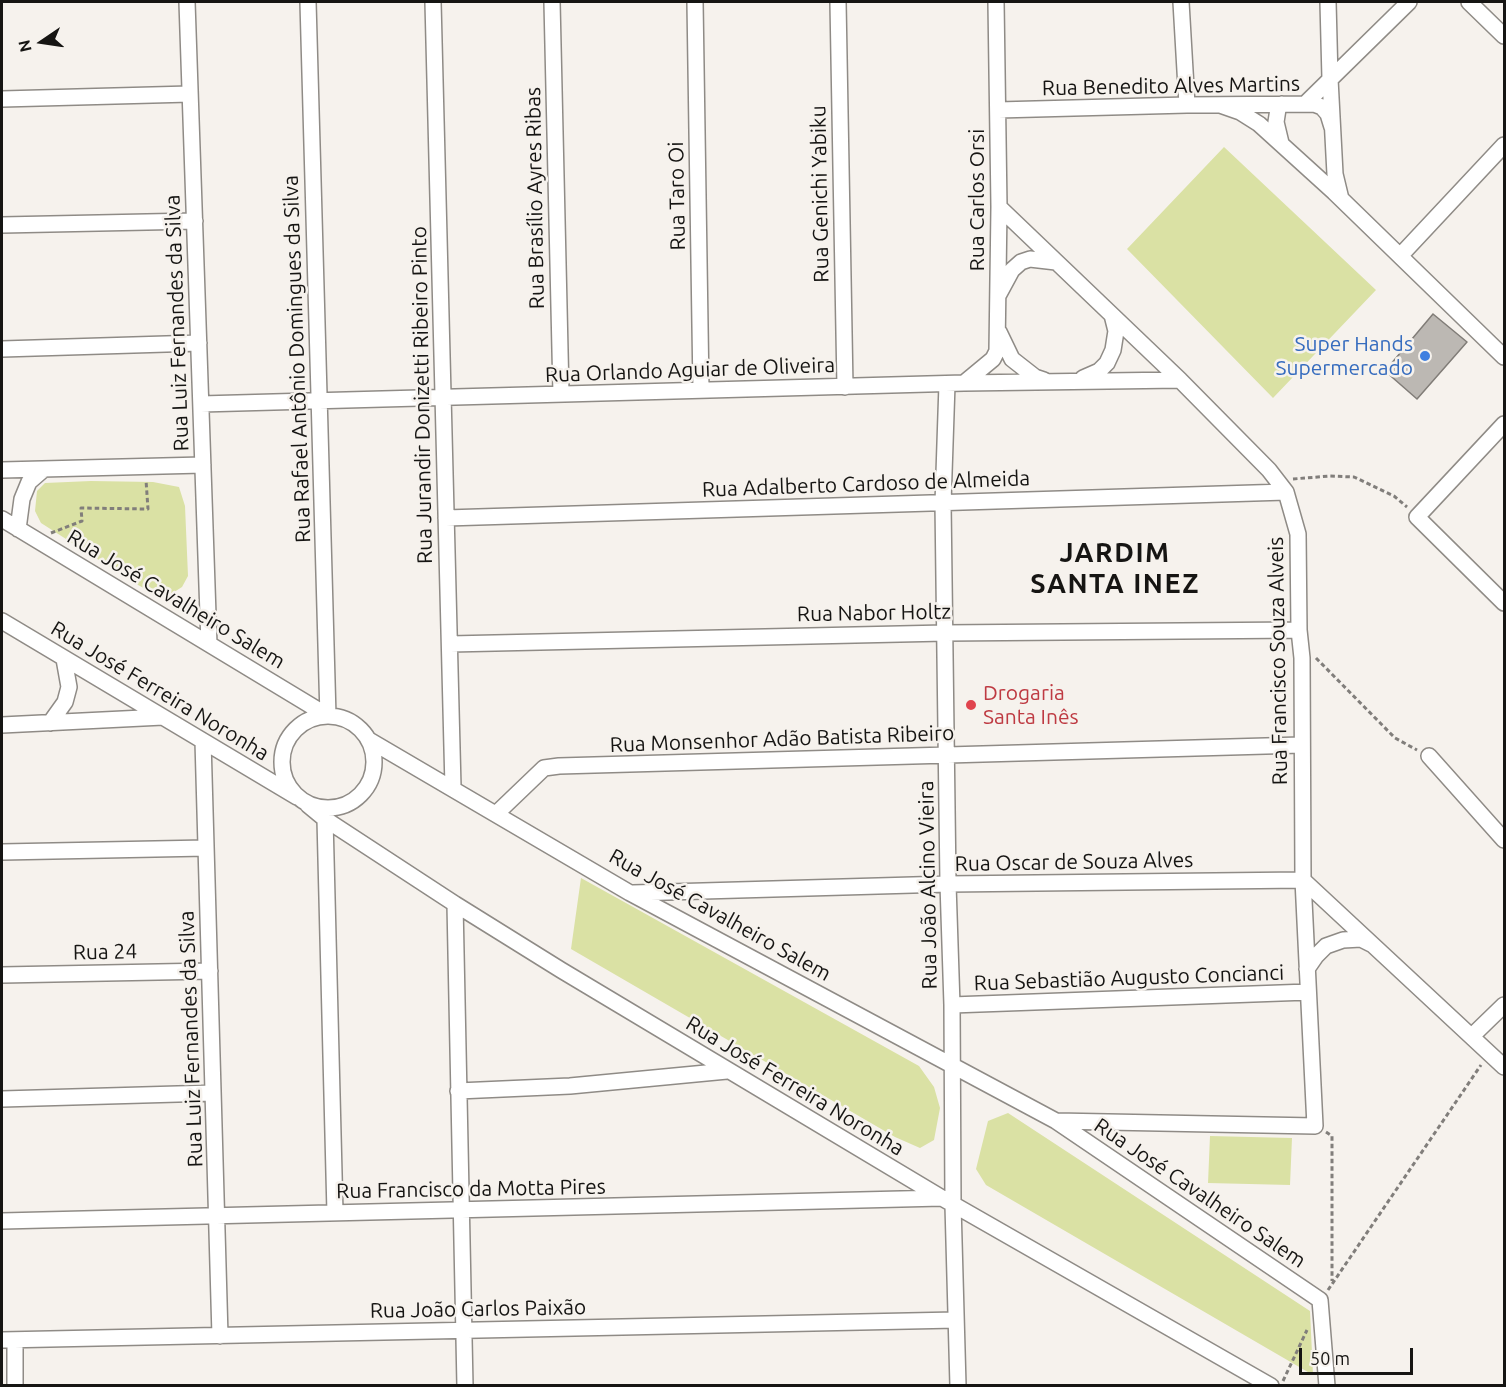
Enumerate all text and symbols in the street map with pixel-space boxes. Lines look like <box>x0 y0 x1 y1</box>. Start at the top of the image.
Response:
north arrow <box>12 12 72 72</box>
text: N <box>14 38 35 54</box>
street label: Rua Benedito Alves Martins <box>1042 71 1300 101</box>
street label: Rua Brasílio Ayres Ribas <box>520 87 550 309</box>
street label: Rua Genichi Yabiku <box>806 105 834 283</box>
street label: Rua Carlos Orsi <box>964 129 990 271</box>
street label: Rua Taro Oi <box>663 141 691 251</box>
street label: Rua Rafael Antônio Domingues da Silva <box>278 175 316 543</box>
street label: Rua Luiz Fernandes da Silva <box>160 194 194 452</box>
street label: Rua Jurandir Donizetti Ribeiro Pinto <box>406 226 438 564</box>
place label: Super Hands Supermercado <box>1275 331 1413 381</box>
marker: Super Hands Supermercado <box>1418 349 1432 363</box>
street label: Rua Orlando Aguiar de Oliveira <box>545 352 835 388</box>
street label: Rua Adalberto Cardoso de Almeida <box>702 466 1030 502</box>
street label: Rua José Cavalheiro Salem <box>62 524 290 674</box>
district label: JARDIM SANTA INEZ <box>1030 537 1200 600</box>
street label: Rua Francisco Souza Alveis <box>1263 537 1293 785</box>
street label: Rua Nabor Holtz <box>797 599 951 627</box>
street label: Rua José Ferreira Noronha <box>46 616 274 766</box>
place label: Drogaria Santa Inês <box>983 680 1079 730</box>
marker: Drogaria Santa Inês <box>964 698 978 712</box>
street label: Rua Monsenhor Adão Batista Ribeiro <box>609 720 955 758</box>
street label: Rua João Alcino Vieira <box>914 780 942 990</box>
street label: Rua José Cavalheiro Salem <box>605 843 835 987</box>
street label: Rua Oscar de Souza Alves <box>955 847 1193 877</box>
street label: Rua Luiz Fernandes da Silva <box>174 910 208 1168</box>
street label: Rua 24 <box>73 939 137 965</box>
street label: Rua Sebastião Augusto Concianci <box>973 960 1285 996</box>
street label: Rua José Ferreira Noronha <box>681 1011 909 1161</box>
street label: Rua José Cavalheiro Salem <box>1089 1113 1311 1273</box>
street label: Rua Francisco da Motta Pires <box>336 1174 606 1204</box>
street label: Rua João Carlos Paixão <box>370 1295 586 1323</box>
scale bar <box>1302 1336 1416 1374</box>
text: 50 m <box>1310 1348 1350 1368</box>

